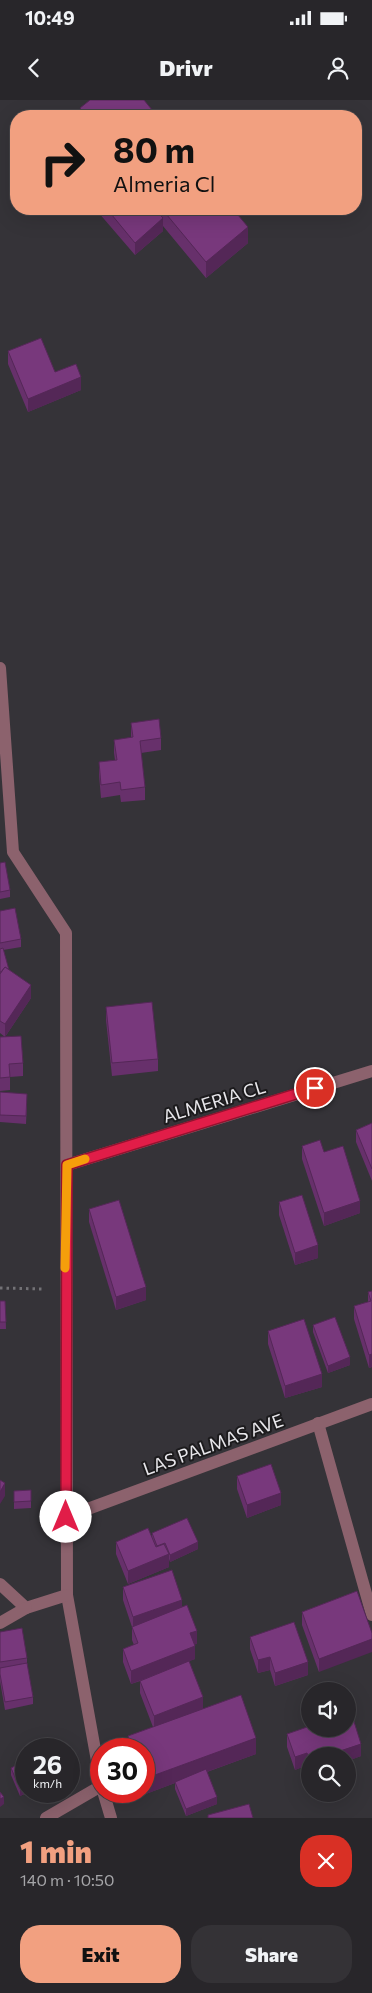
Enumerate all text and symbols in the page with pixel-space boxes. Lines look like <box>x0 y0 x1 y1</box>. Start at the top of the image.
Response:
text: 10:49 <box>25 6 75 29</box>
icon: back <box>20 54 48 82</box>
text: Drivr <box>159 54 213 81</box>
icon: person <box>324 54 352 82</box>
text: 80 m <box>113 127 195 170</box>
icon: right <box>30 130 95 195</box>
text: Almeria Cl <box>113 170 215 197</box>
pin <box>294 1067 336 1109</box>
icon: arrive <box>301 1074 329 1102</box>
street label: ALMERIA CL <box>160 1075 268 1127</box>
street label: LAS PALMAS AVE <box>140 1408 286 1480</box>
position arrow <box>39 1490 91 1542</box>
map controls <box>301 1682 356 1802</box>
button: sound <box>301 1682 356 1737</box>
speed limit sign: 30 <box>90 1738 155 1803</box>
button: search <box>301 1747 356 1802</box>
text: 26 <box>33 1749 62 1779</box>
text: km/h <box>33 1776 62 1790</box>
text: 1 min <box>20 1832 92 1869</box>
button: close <box>300 1835 352 1887</box>
text: 140 m · 10:50 <box>20 1870 115 1889</box>
button: Exit <box>20 1925 181 1983</box>
button: Share <box>191 1925 352 1983</box>

